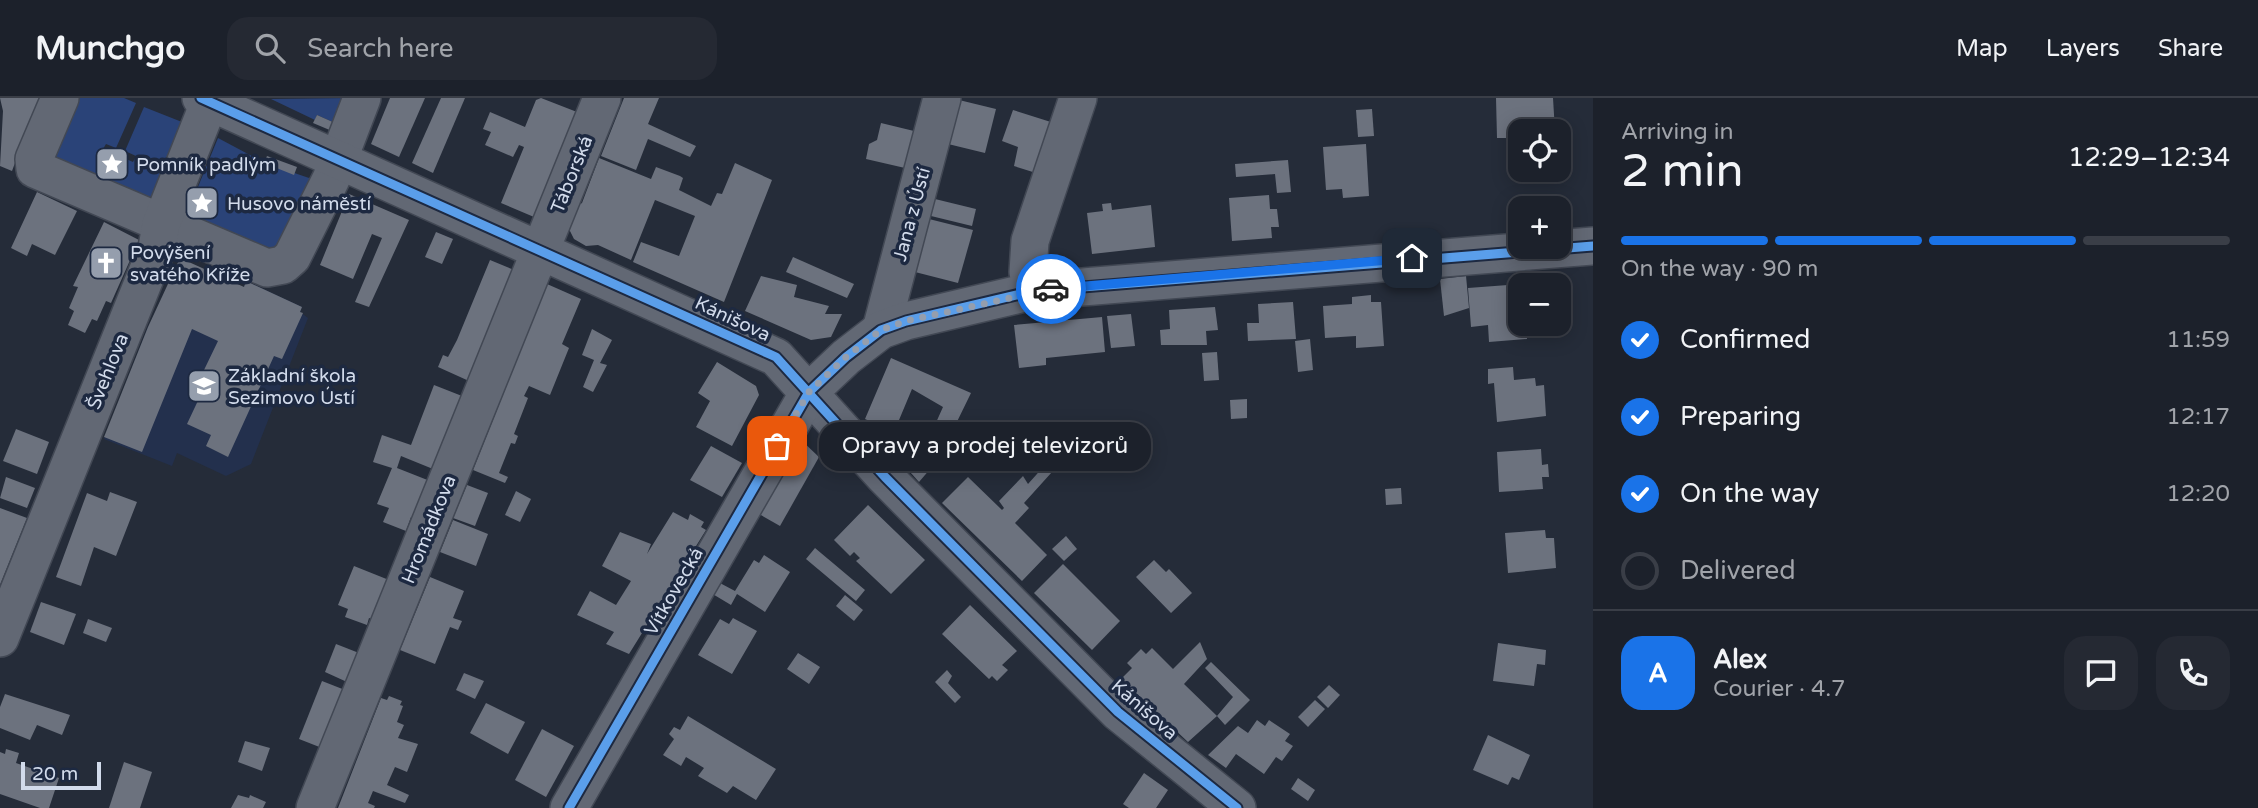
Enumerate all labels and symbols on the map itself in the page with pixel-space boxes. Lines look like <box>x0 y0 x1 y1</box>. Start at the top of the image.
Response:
street label: Táborská <box>546 132 597 216</box>
place icon: Pomník padlým <box>93 145 131 183</box>
place label: Pomník padlým <box>136 154 276 176</box>
street label: Jana z Ústí <box>888 164 935 264</box>
place icon: Husovo náměstí <box>183 184 221 222</box>
place label: Husovo náměstí <box>227 193 371 215</box>
pin <box>1382 228 1442 288</box>
place label: Povýšení svatého Kříže <box>130 242 250 286</box>
church icon: Povýšení svatého Kříže <box>87 244 125 282</box>
courier <box>1016 254 1086 324</box>
street label: Kánišova <box>691 292 774 346</box>
street label: Švehlova <box>83 330 133 413</box>
place label: Základní škola Sezimovo Ústí <box>228 365 356 409</box>
school or university icon: Základní škola Sezimovo Ústí <box>185 367 223 405</box>
pin <box>747 416 807 476</box>
callout: Opravy a prodej televizorů <box>819 422 1152 470</box>
street label: Hromádkova <box>397 472 461 587</box>
street label: Vítkovecká <box>640 543 708 640</box>
street label: Kánišova <box>1107 675 1182 745</box>
scale bar <box>21 759 102 791</box>

